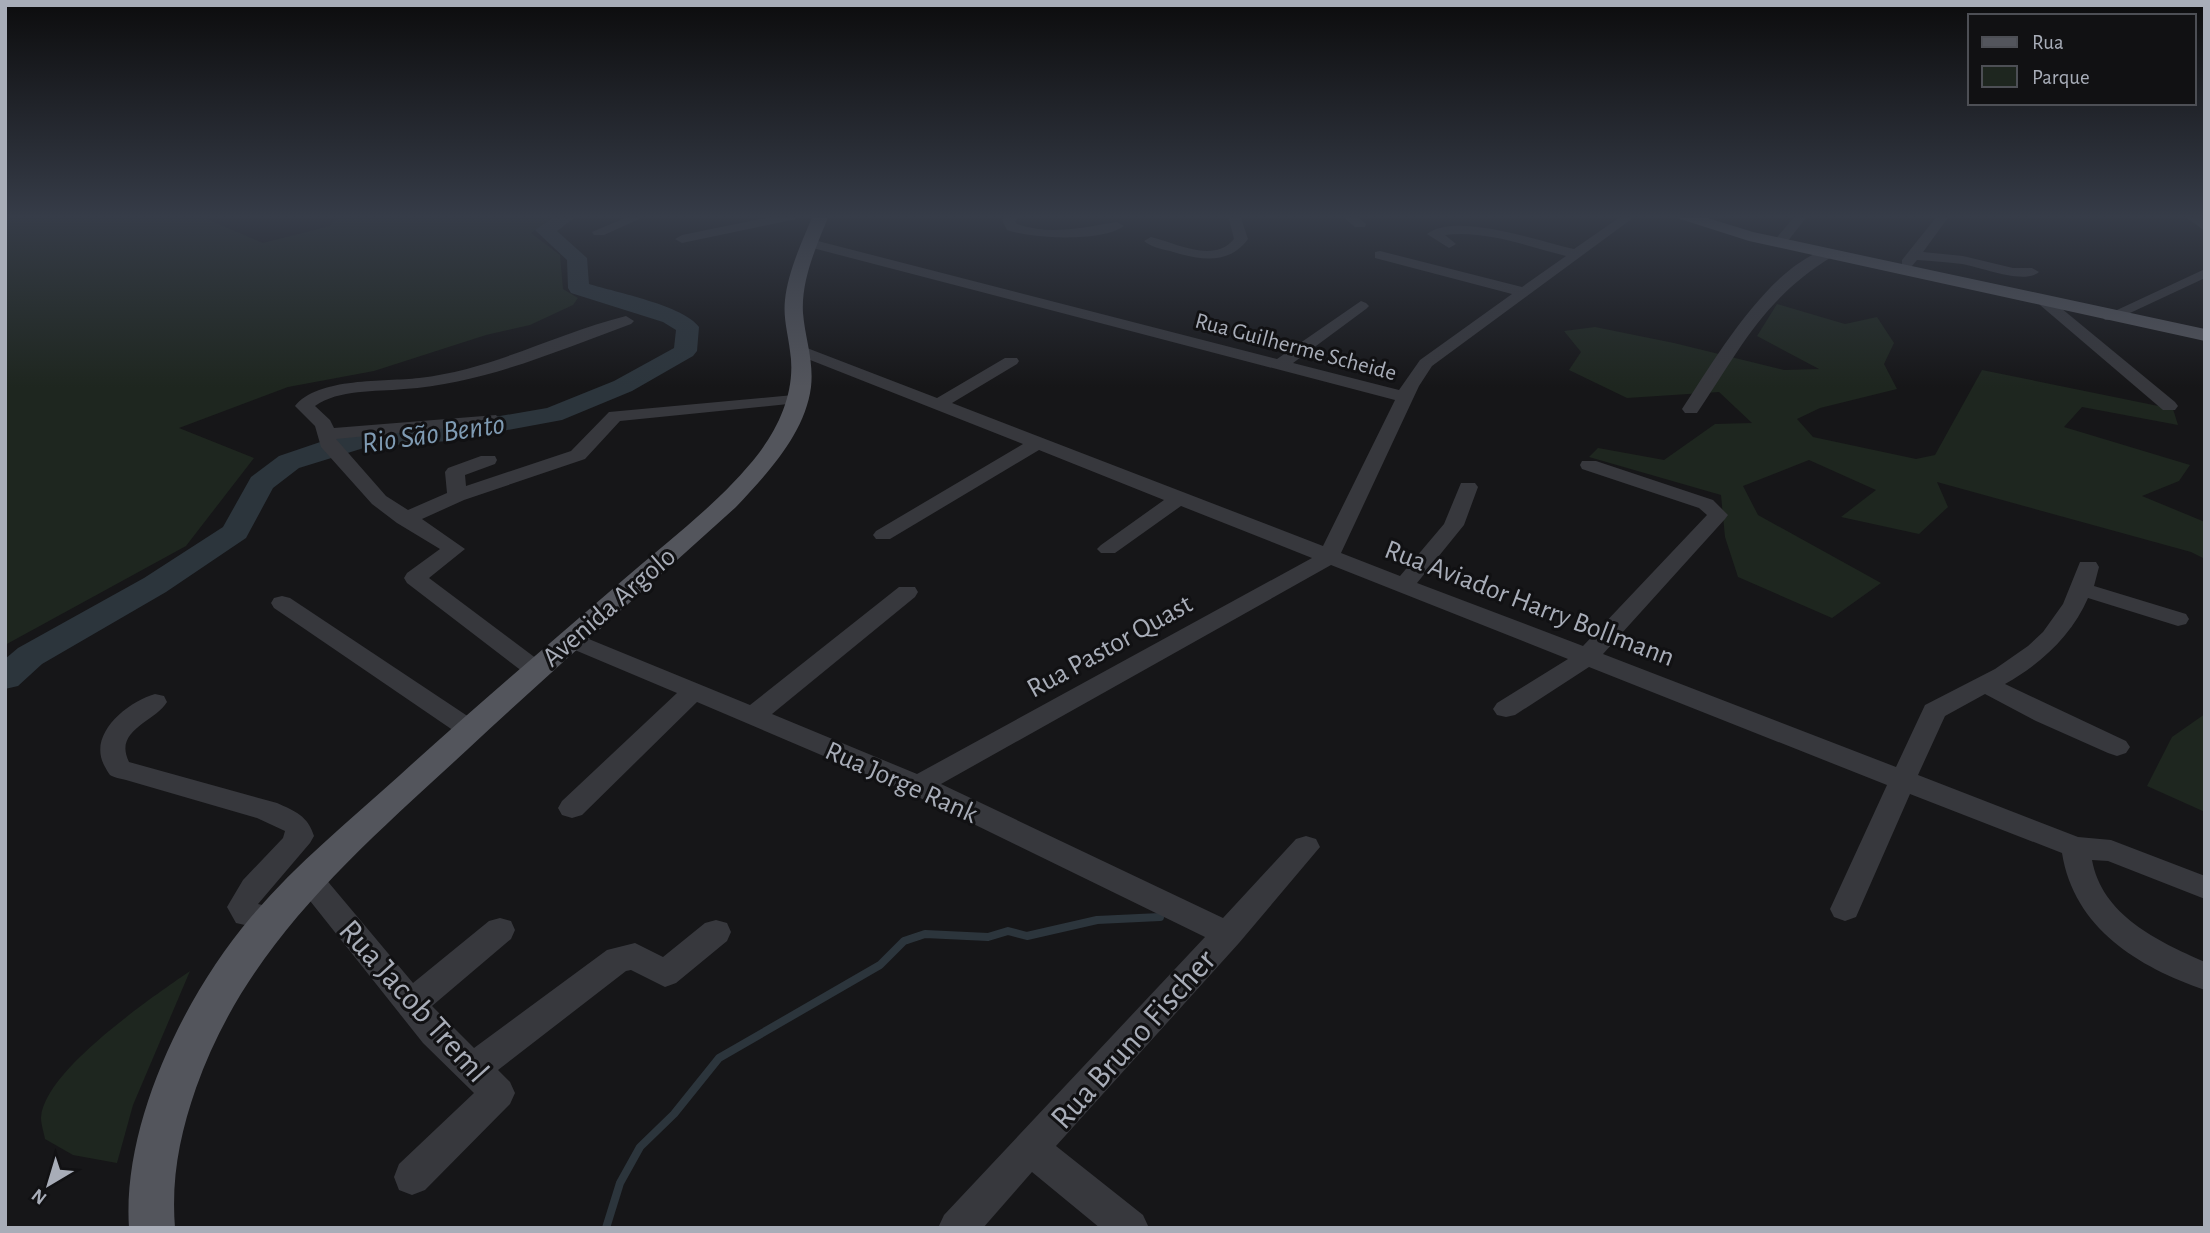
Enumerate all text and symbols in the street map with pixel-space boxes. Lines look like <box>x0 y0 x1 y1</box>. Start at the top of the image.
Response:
legend <box>1968 14 2196 105</box>
text: Rua <box>2032 32 2064 53</box>
text: Parque <box>2032 67 2090 88</box>
street label: Rua Guilherme Scheide <box>1192 309 1399 385</box>
water label: Rio São Bento <box>360 409 507 459</box>
street label: Rua Aviador Harry Bollmann <box>1381 536 1678 672</box>
street label: Avenida Argolo <box>537 542 681 673</box>
street label: Rua Pastor Quast <box>1023 590 1197 704</box>
street label: Rua Jorge Rank <box>821 737 982 829</box>
street label: Rua Jacob Treml <box>332 914 494 1089</box>
street label: Rua Bruno Fischer <box>1045 943 1223 1136</box>
north arrow <box>14 1149 84 1219</box>
text: N <box>28 1185 51 1208</box>

